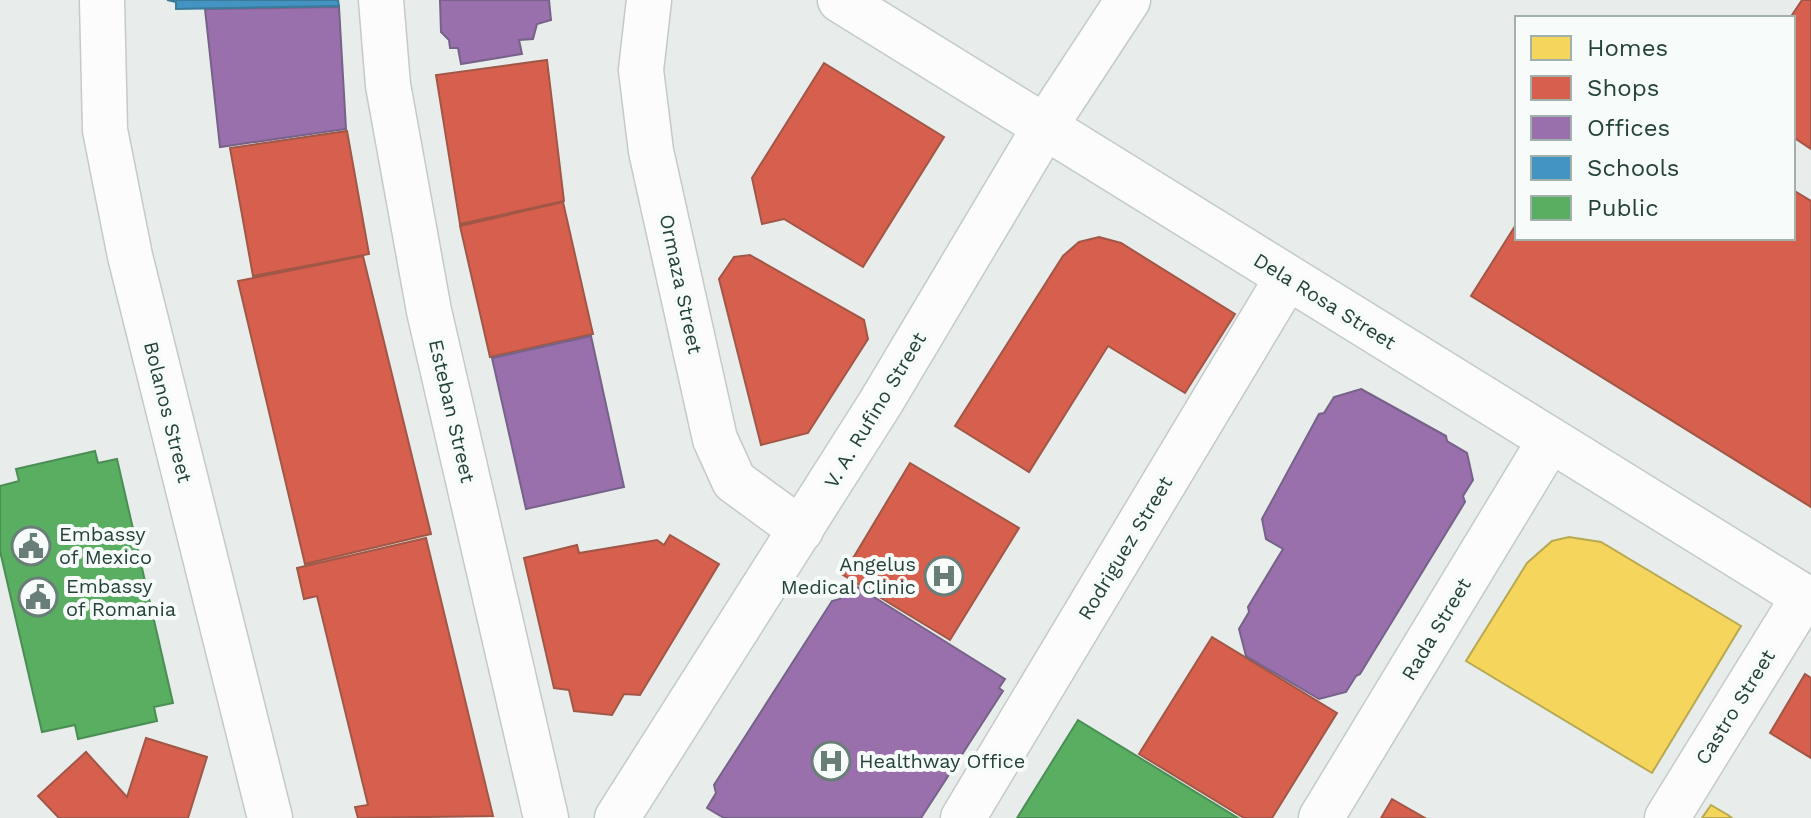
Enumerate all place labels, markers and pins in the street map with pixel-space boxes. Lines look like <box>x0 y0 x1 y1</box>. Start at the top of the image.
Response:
place label: Embassy of Mexico <box>59 522 152 569</box>
public building icon: Embassy of Mexico <box>10 525 52 567</box>
place label: Angelus Medical Clinic <box>781 552 916 599</box>
hospital icon: Angelus Medical Clinic <box>923 555 965 597</box>
place label: Embassy of Romania <box>66 574 176 621</box>
public building icon: Embassy of Romania <box>17 576 59 618</box>
hospital icon: Healthway Office <box>810 740 852 782</box>
place label: Healthway Office <box>859 749 1025 773</box>

